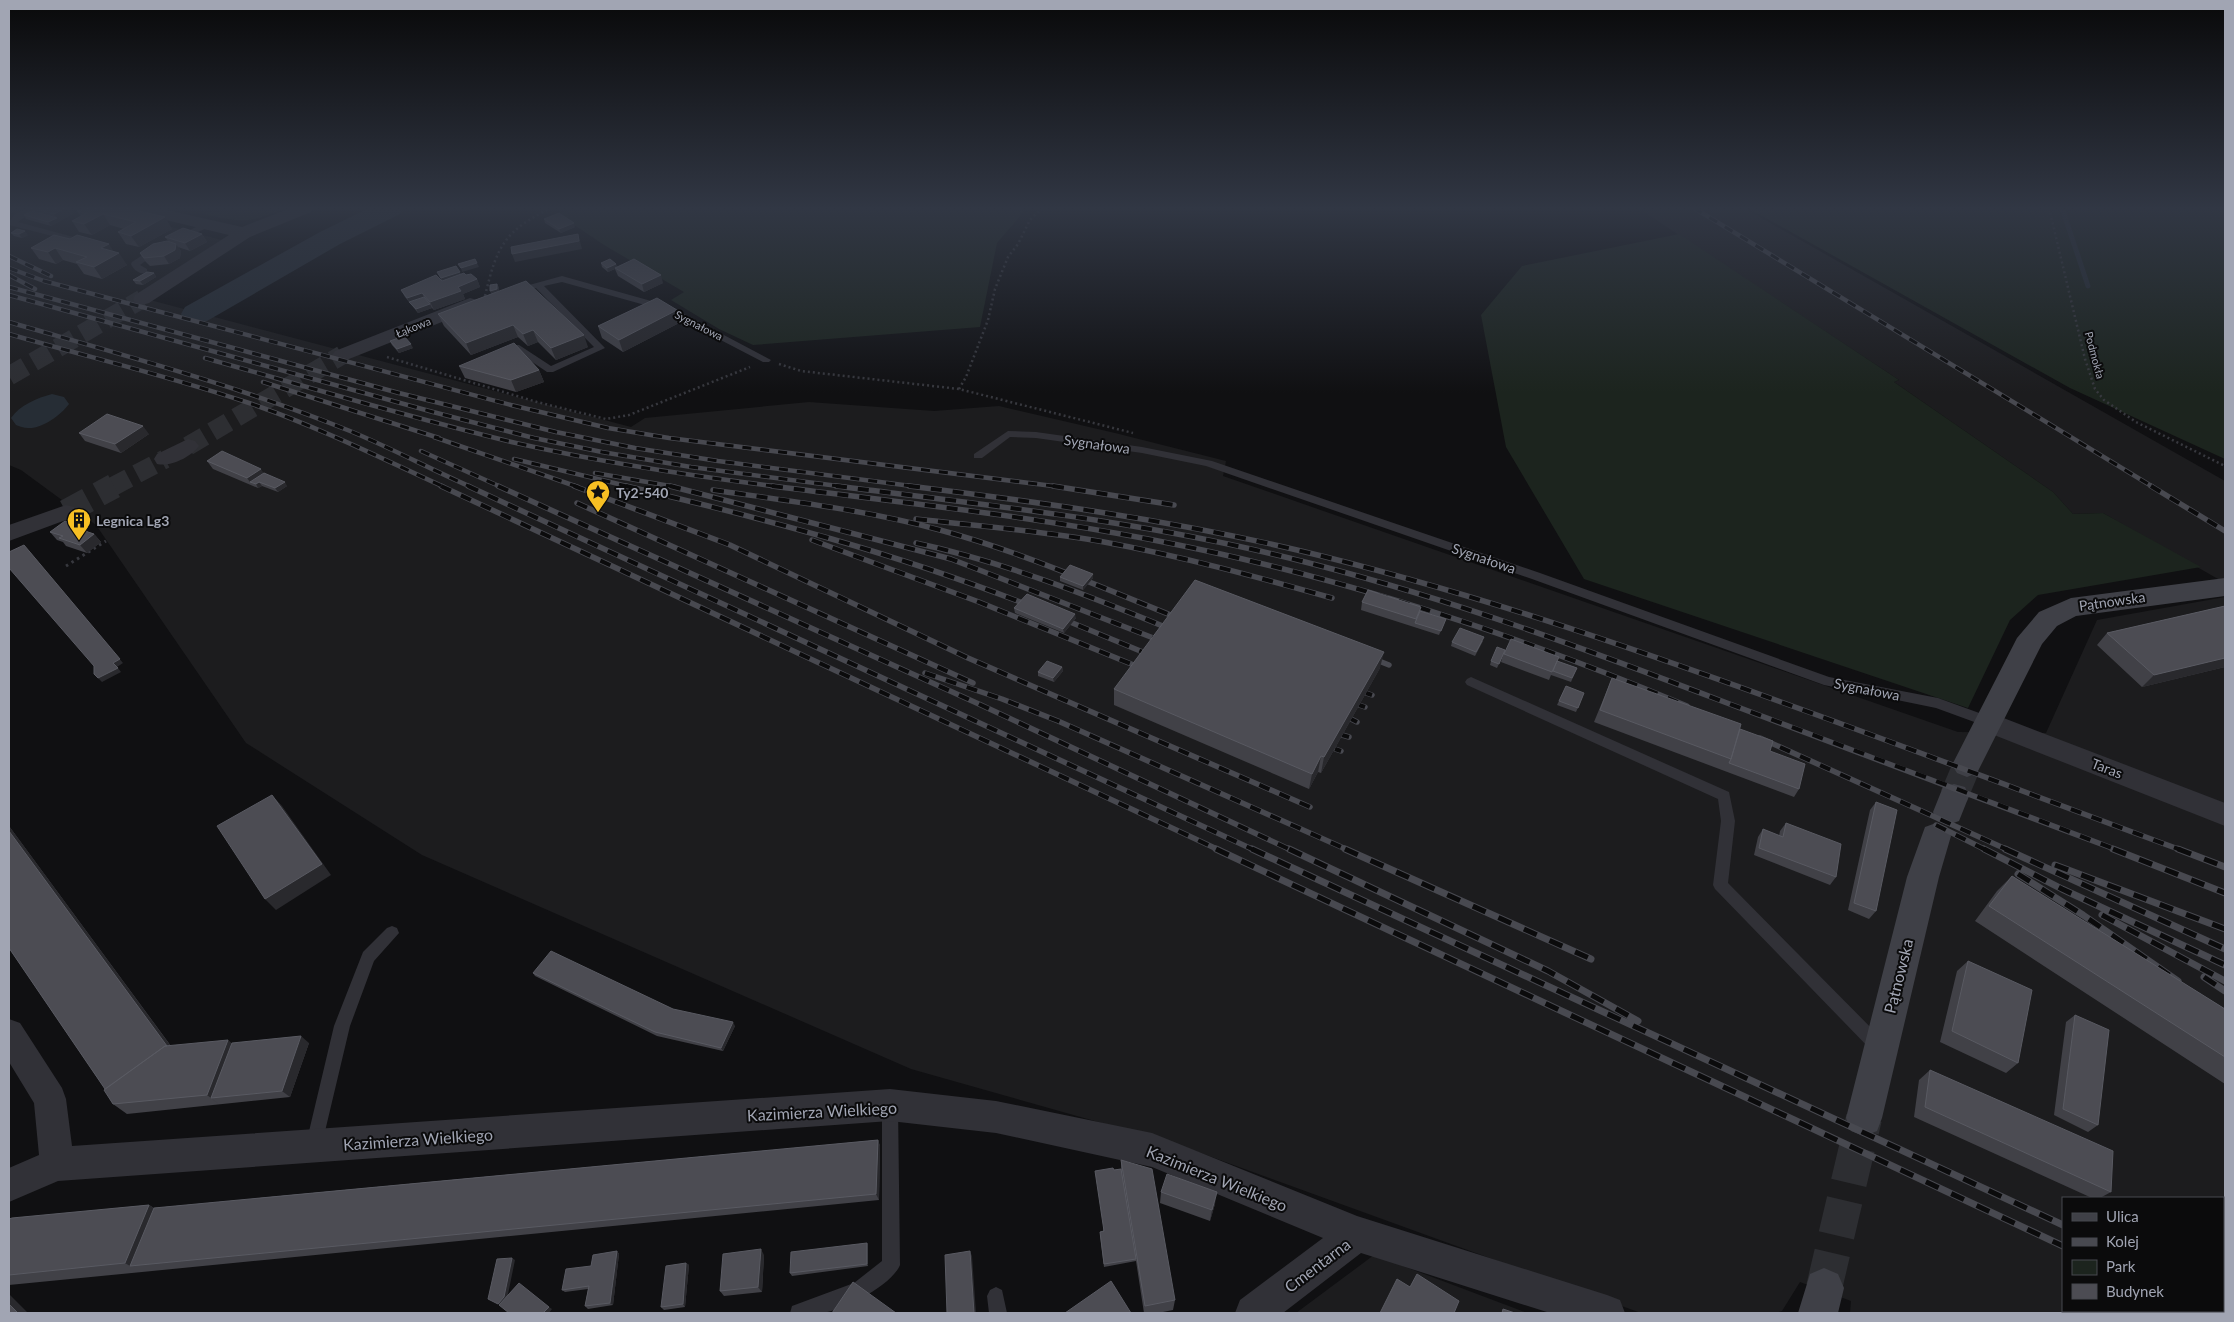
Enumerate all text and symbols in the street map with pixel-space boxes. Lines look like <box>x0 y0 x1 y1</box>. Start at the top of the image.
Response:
street label: Sygnałowa <box>673 307 725 343</box>
street label: Łąkowa <box>394 314 432 340</box>
street label: Podmokła <box>2082 330 2108 380</box>
street label: Sygnałowa <box>1063 431 1131 457</box>
place icon: Ty2-540 <box>585 479 611 513</box>
place label: Ty2-540 <box>616 484 668 501</box>
building icon: Legnica Lg3 <box>66 507 92 541</box>
place label: Legnica Lg3 <box>96 512 169 529</box>
street label: Sygnałowa <box>1450 539 1518 577</box>
street label: Pątnowska <box>2078 588 2146 614</box>
street label: Sygnałowa <box>1833 674 1901 704</box>
street label: Taras <box>2089 754 2125 782</box>
street label: Pątnowska <box>1880 937 1916 1015</box>
street label: Kazimierza Wielkiego <box>747 1098 897 1124</box>
street label: Kazimierza Wielkiego <box>342 1124 494 1154</box>
street label: Kazimierza Wielkiego <box>1144 1141 1290 1215</box>
legend <box>2062 1197 2224 1312</box>
text: Ulica <box>2106 1207 2139 1225</box>
text: Kolej <box>2106 1232 2139 1250</box>
street label: Cmentarna <box>1280 1234 1354 1296</box>
text: Park <box>2106 1257 2136 1275</box>
text: Budynek <box>2106 1282 2164 1300</box>

